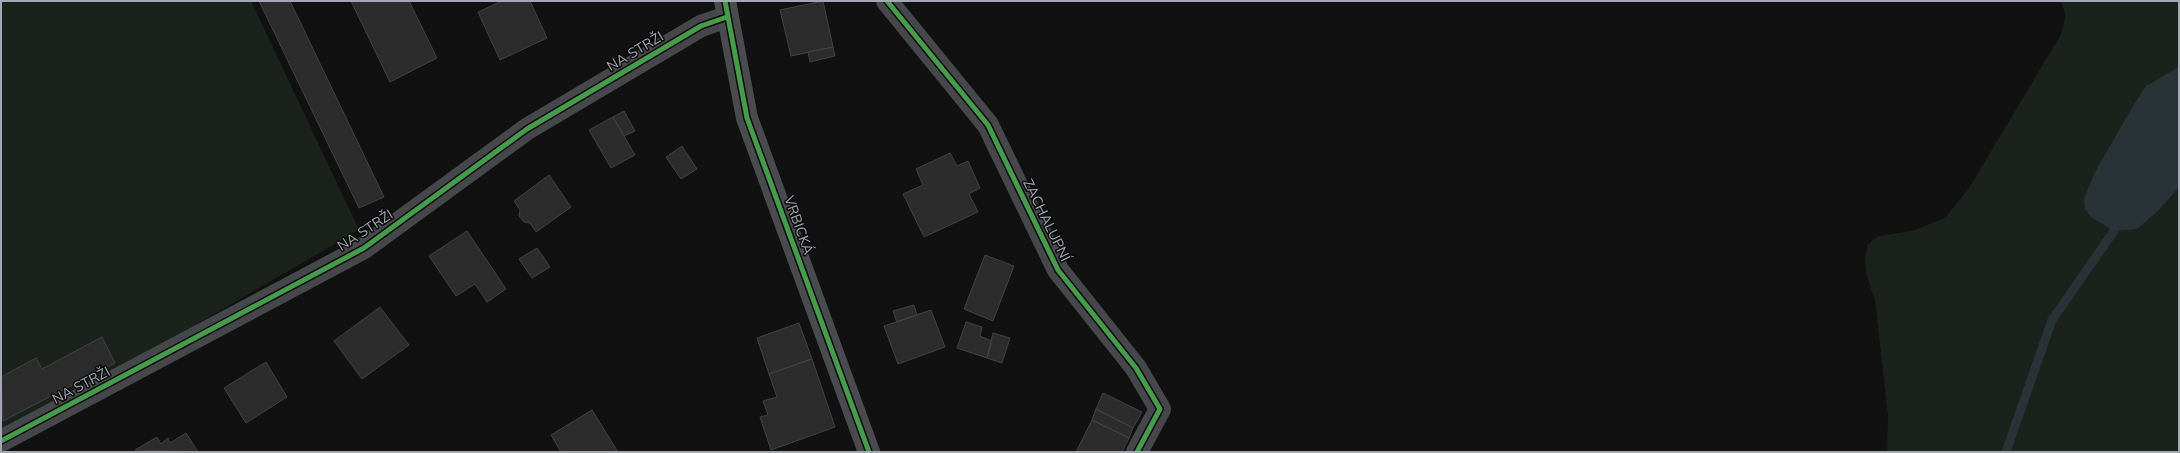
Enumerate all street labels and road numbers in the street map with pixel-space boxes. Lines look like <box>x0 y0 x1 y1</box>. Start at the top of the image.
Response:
street label: NA STRŽI <box>603 27 667 75</box>
street label: ZACHALUPNÍ <box>1019 176 1075 265</box>
street label: VRBICKÁ <box>780 193 818 257</box>
street label: NA STRŽI <box>334 205 396 255</box>
street label: NA STRŽI <box>49 362 113 408</box>

